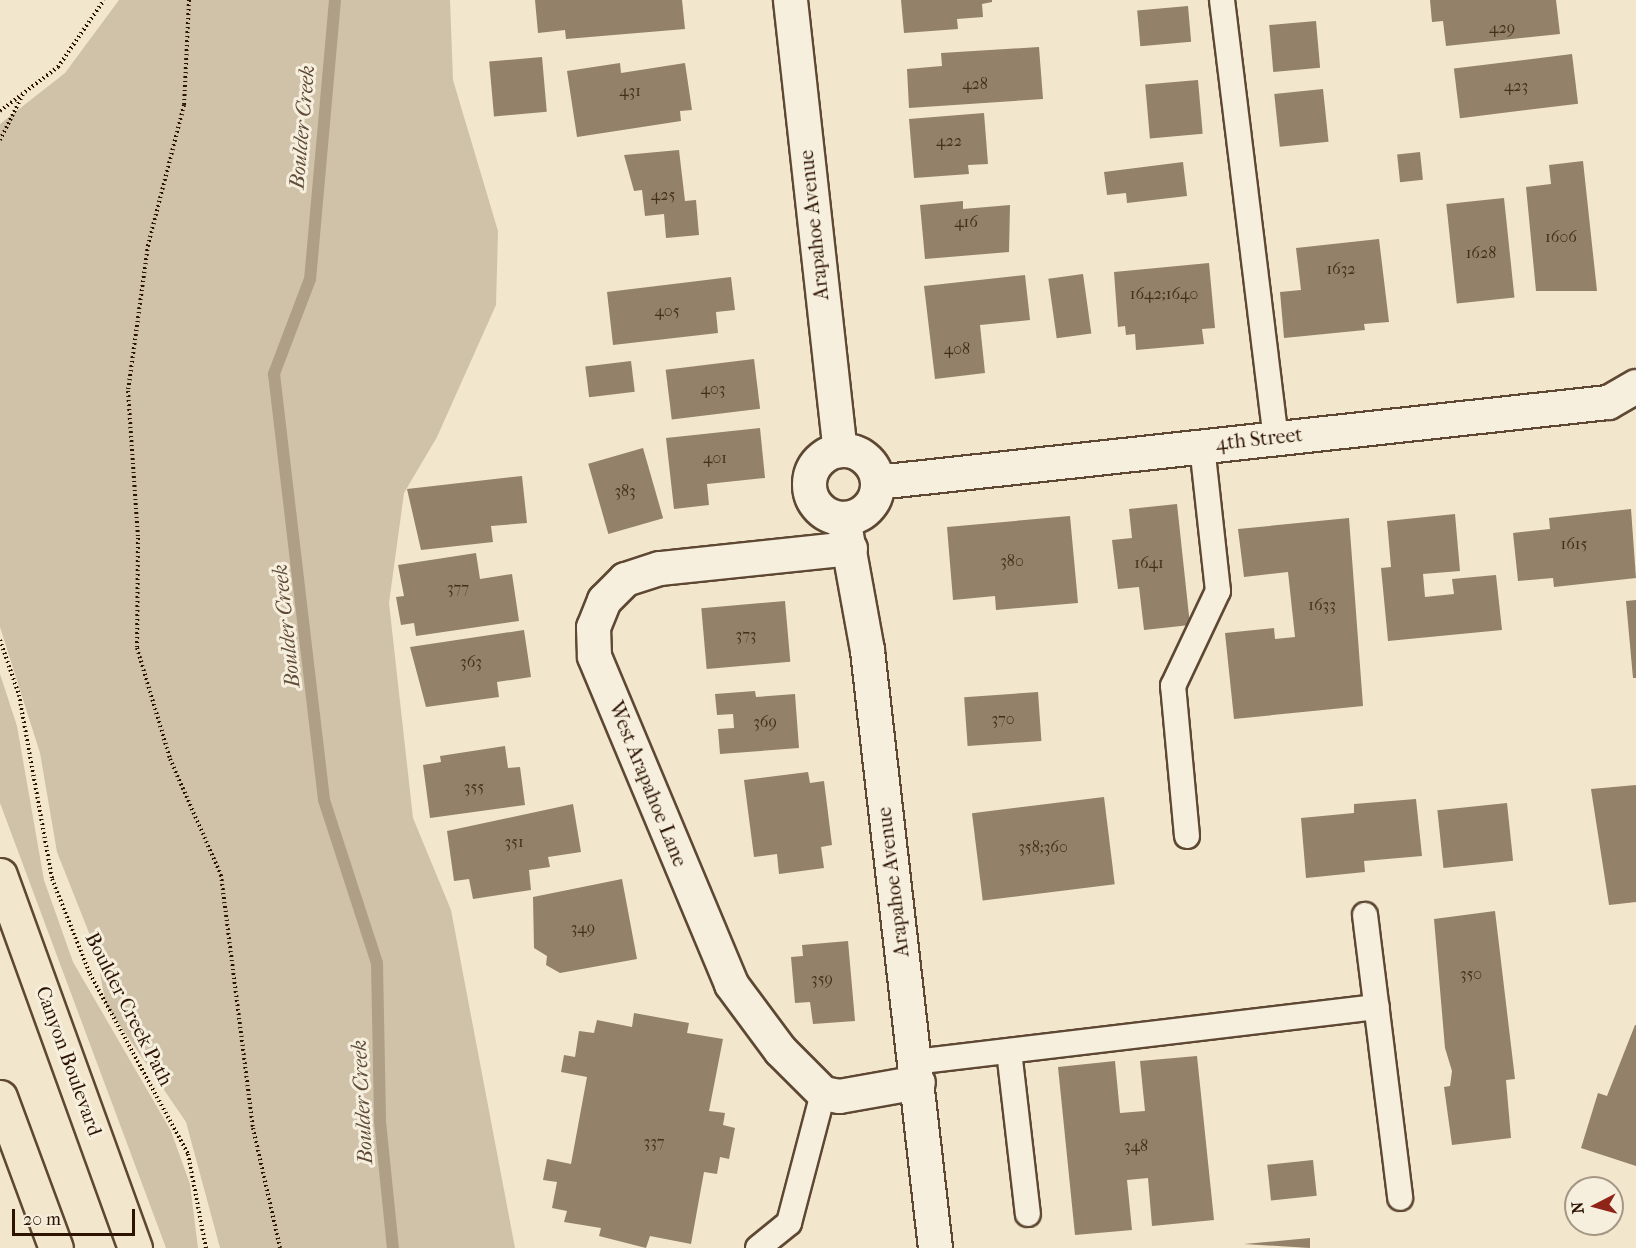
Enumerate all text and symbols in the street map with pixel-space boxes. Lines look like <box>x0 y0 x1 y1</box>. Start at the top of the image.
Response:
house number: 429 <box>1489 18 1515 38</box>
water label: Boulder Creek <box>284 64 320 190</box>
house number: 428 <box>962 74 988 94</box>
house number: 423 <box>1504 76 1528 96</box>
house number: 431 <box>619 81 641 101</box>
house number: 422 <box>936 131 962 151</box>
street label: Arapahoe Avenue <box>794 149 834 301</box>
house number: 425 <box>651 185 675 205</box>
house number: 416 <box>954 212 978 232</box>
house number: 1606 <box>1545 227 1577 247</box>
house number: 1628 <box>1466 243 1496 263</box>
house number: 1632 <box>1326 259 1356 279</box>
house number: 1642;1640 <box>1130 284 1198 304</box>
house number: 405 <box>654 301 680 321</box>
house number: 408 <box>944 339 970 359</box>
house number: 403 <box>701 379 725 399</box>
street label: 4th Street <box>1214 423 1304 455</box>
house number: 401 <box>703 448 727 468</box>
house number: 383 <box>614 481 636 501</box>
house number: 1615 <box>1561 534 1587 554</box>
house number: 380 <box>1000 551 1024 571</box>
house number: 1641 <box>1134 553 1164 573</box>
water label: Boulder Creek <box>267 563 305 689</box>
house number: 377 <box>447 578 469 598</box>
house number: 1633 <box>1308 595 1336 615</box>
house number: 373 <box>736 625 756 645</box>
house number: 363 <box>460 652 482 672</box>
street label: West Arapahoe Lane <box>604 698 692 870</box>
house number: 370 <box>991 709 1015 729</box>
house number: 369 <box>753 712 777 732</box>
house number: 355 <box>464 777 484 797</box>
street label: Arapahoe Avenue <box>872 806 914 958</box>
house number: 351 <box>504 832 524 852</box>
house number: 358;360 <box>1018 837 1068 857</box>
house number: 349 <box>571 918 595 938</box>
street label: Boulder Creek Path <box>80 928 178 1090</box>
house number: 350 <box>1460 964 1482 984</box>
house number: 359 <box>811 969 833 989</box>
street label: Canyon Boulevard <box>31 983 107 1139</box>
water label: Boulder Creek <box>346 1039 378 1165</box>
house number: 337 <box>644 1132 664 1152</box>
house number: 348 <box>1124 1136 1148 1156</box>
north arrow <box>1564 1176 1624 1236</box>
scale bar <box>15 1197 138 1235</box>
text: N <box>1568 1201 1588 1215</box>
text: 20 m <box>23 1209 61 1230</box>

